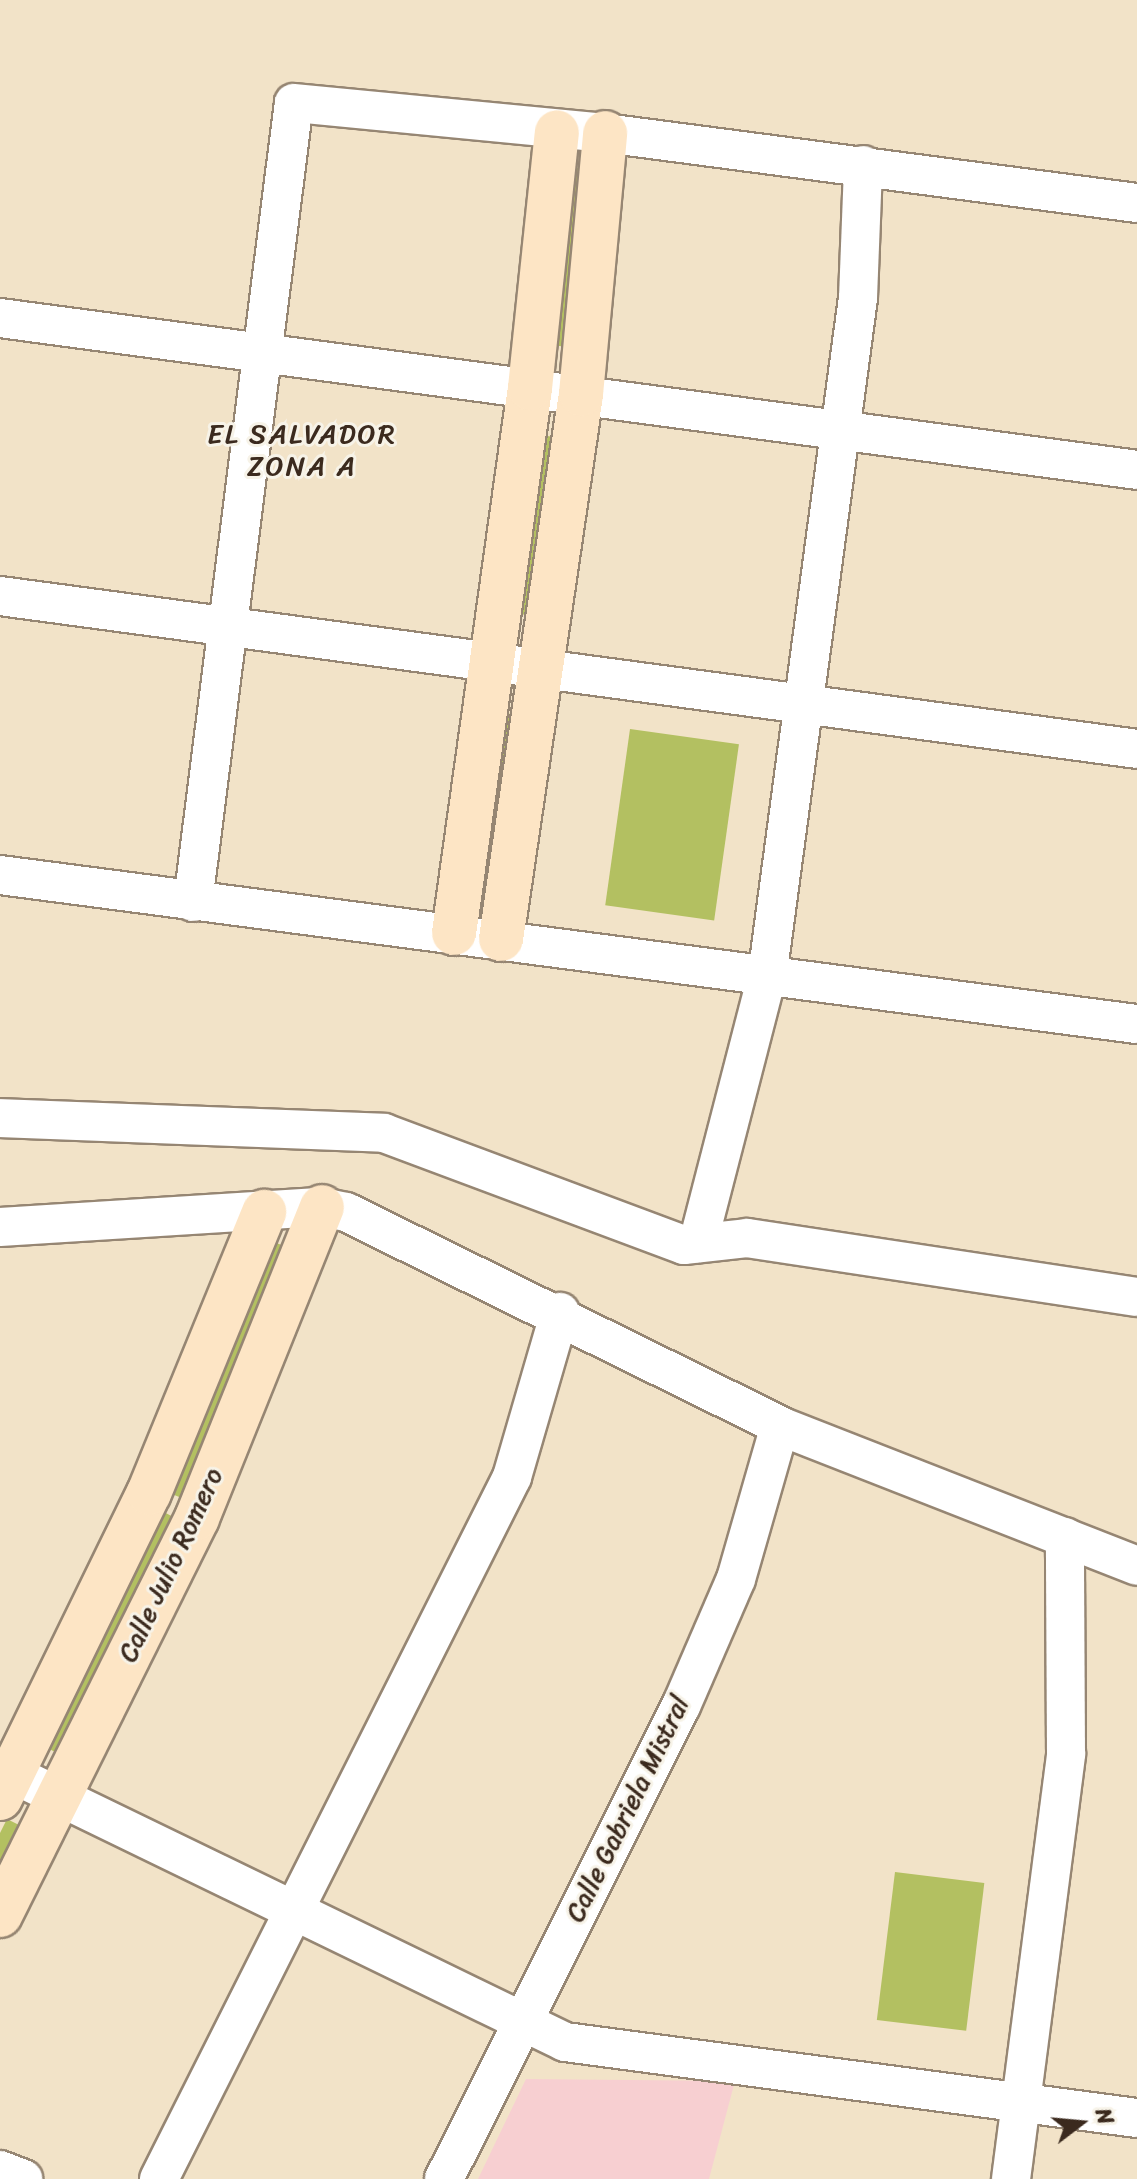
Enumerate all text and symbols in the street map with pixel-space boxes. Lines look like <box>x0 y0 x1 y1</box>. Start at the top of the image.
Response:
district label: EL SALVADOR ZONA A <box>205 417 399 483</box>
street label: Calle Julio Romero <box>112 1463 230 1667</box>
street label: Calle Gabriela Mistral <box>560 1691 696 1927</box>
north arrow <box>1041 2083 1121 2163</box>
text: N <box>1084 2104 1125 2129</box>

